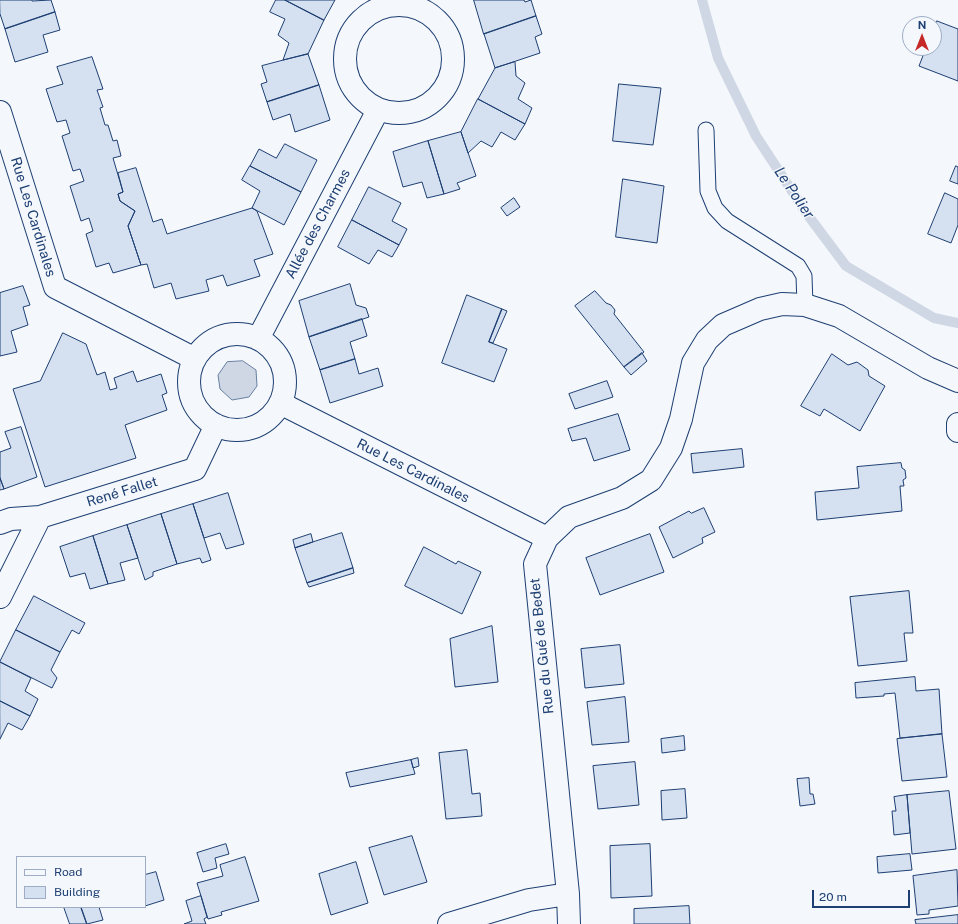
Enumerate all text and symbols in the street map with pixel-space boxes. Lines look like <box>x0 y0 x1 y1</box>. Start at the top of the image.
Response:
north arrow <box>902 16 942 56</box>
text: N <box>918 19 926 31</box>
street label: Rue Les Cardinales <box>7 155 59 279</box>
water label: Le Polier <box>770 164 818 222</box>
street label: Allée des Charmes <box>282 166 354 282</box>
street label: Rue Les Cardinales <box>354 435 472 507</box>
street label: René Fallet <box>84 473 160 511</box>
street label: Rue du Gué de Bedet <box>526 577 558 715</box>
legend <box>16 856 146 908</box>
text: Road <box>54 865 82 879</box>
scale bar <box>814 882 912 908</box>
text: Building <box>54 885 100 899</box>
text: 20 m <box>819 890 847 904</box>

